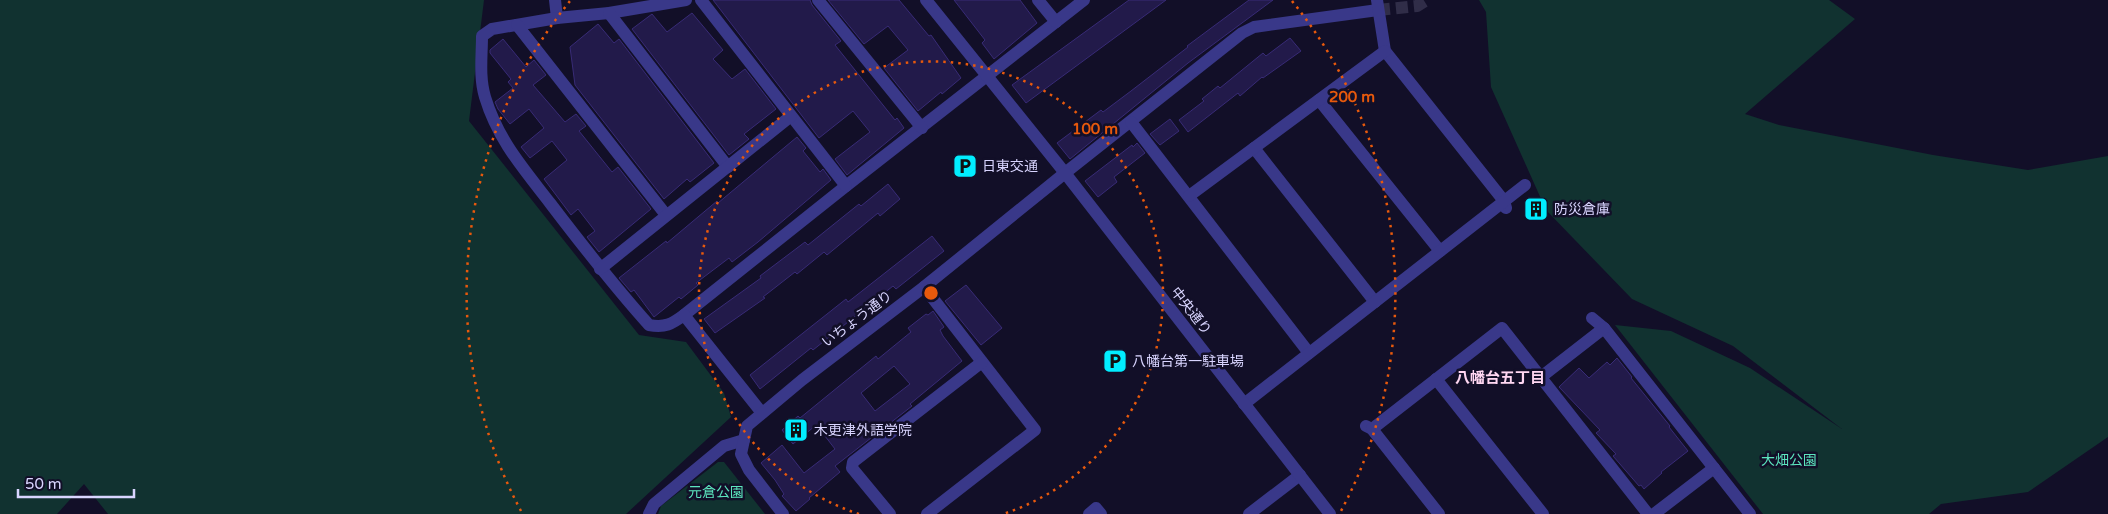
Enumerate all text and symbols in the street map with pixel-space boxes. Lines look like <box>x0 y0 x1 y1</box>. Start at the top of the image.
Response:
text: 200 m <box>1329 88 1375 106</box>
text: 100 m <box>1072 120 1118 138</box>
parking icon: 日東交通 <box>952 153 978 179</box>
place label: 日東交通 <box>982 158 1038 175</box>
building icon: 防災倉庫 <box>1523 196 1549 222</box>
place label: 防災倉庫 <box>1554 201 1610 218</box>
centre of rings <box>922 284 940 302</box>
street label: 中央通り <box>1167 284 1215 338</box>
street label: いちょう通り <box>818 287 896 351</box>
parking icon: 八幡台第一駐車場 <box>1102 348 1128 374</box>
place label: 八幡台第一駐車場 <box>1132 353 1244 370</box>
district label: 八幡台五丁目 <box>1455 369 1545 387</box>
building icon: 木更津外語学院 <box>783 417 809 443</box>
place label: 木更津外語学院 <box>814 422 912 439</box>
park label: 大畑公園 <box>1761 452 1817 469</box>
scale bar <box>18 466 134 498</box>
text: 50 m <box>25 475 62 493</box>
park label: 元倉公園 <box>688 484 744 501</box>

